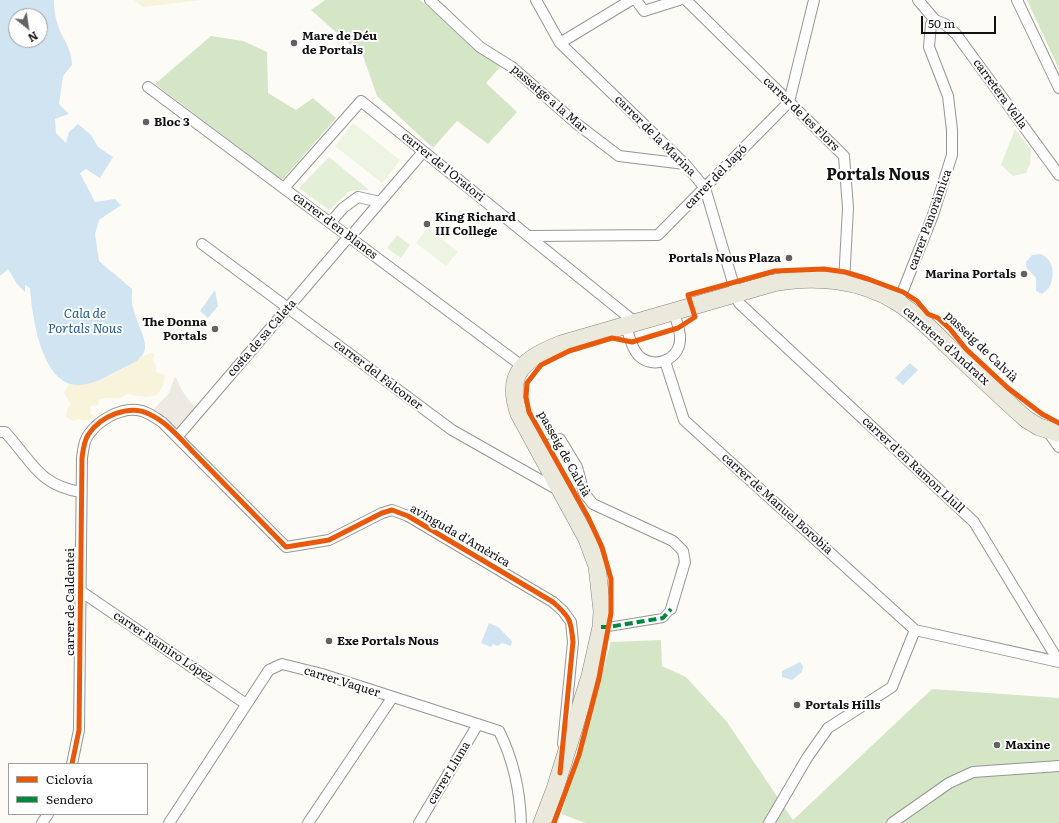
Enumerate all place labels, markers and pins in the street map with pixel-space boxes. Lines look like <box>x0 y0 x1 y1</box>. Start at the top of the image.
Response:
place label: Mare de Déu de Portals <box>302 29 377 57</box>
marker: Mare de Déu de Portals <box>289 38 299 48</box>
place label: Bloc 3 <box>154 115 190 129</box>
marker: Bloc 3 <box>141 117 151 127</box>
place label: King Richard III College <box>435 210 516 238</box>
marker: King Richard III College <box>422 219 432 229</box>
place label: Portals Nous Plaza <box>669 251 781 265</box>
marker: Portals Nous Plaza <box>784 253 794 263</box>
place label: Marina Portals <box>925 267 1016 281</box>
marker: Marina Portals <box>1019 269 1029 279</box>
place label: The Donna Portals <box>142 315 207 343</box>
marker: The Donna Portals <box>210 324 220 334</box>
place label: Exe Portals Nous <box>337 634 439 648</box>
marker: Exe Portals Nous <box>324 636 334 646</box>
place label: Portals Hills <box>805 698 881 712</box>
marker: Portals Hills <box>792 700 802 710</box>
place label: Maxine <box>1005 738 1050 752</box>
marker: Maxine <box>992 740 1002 750</box>

